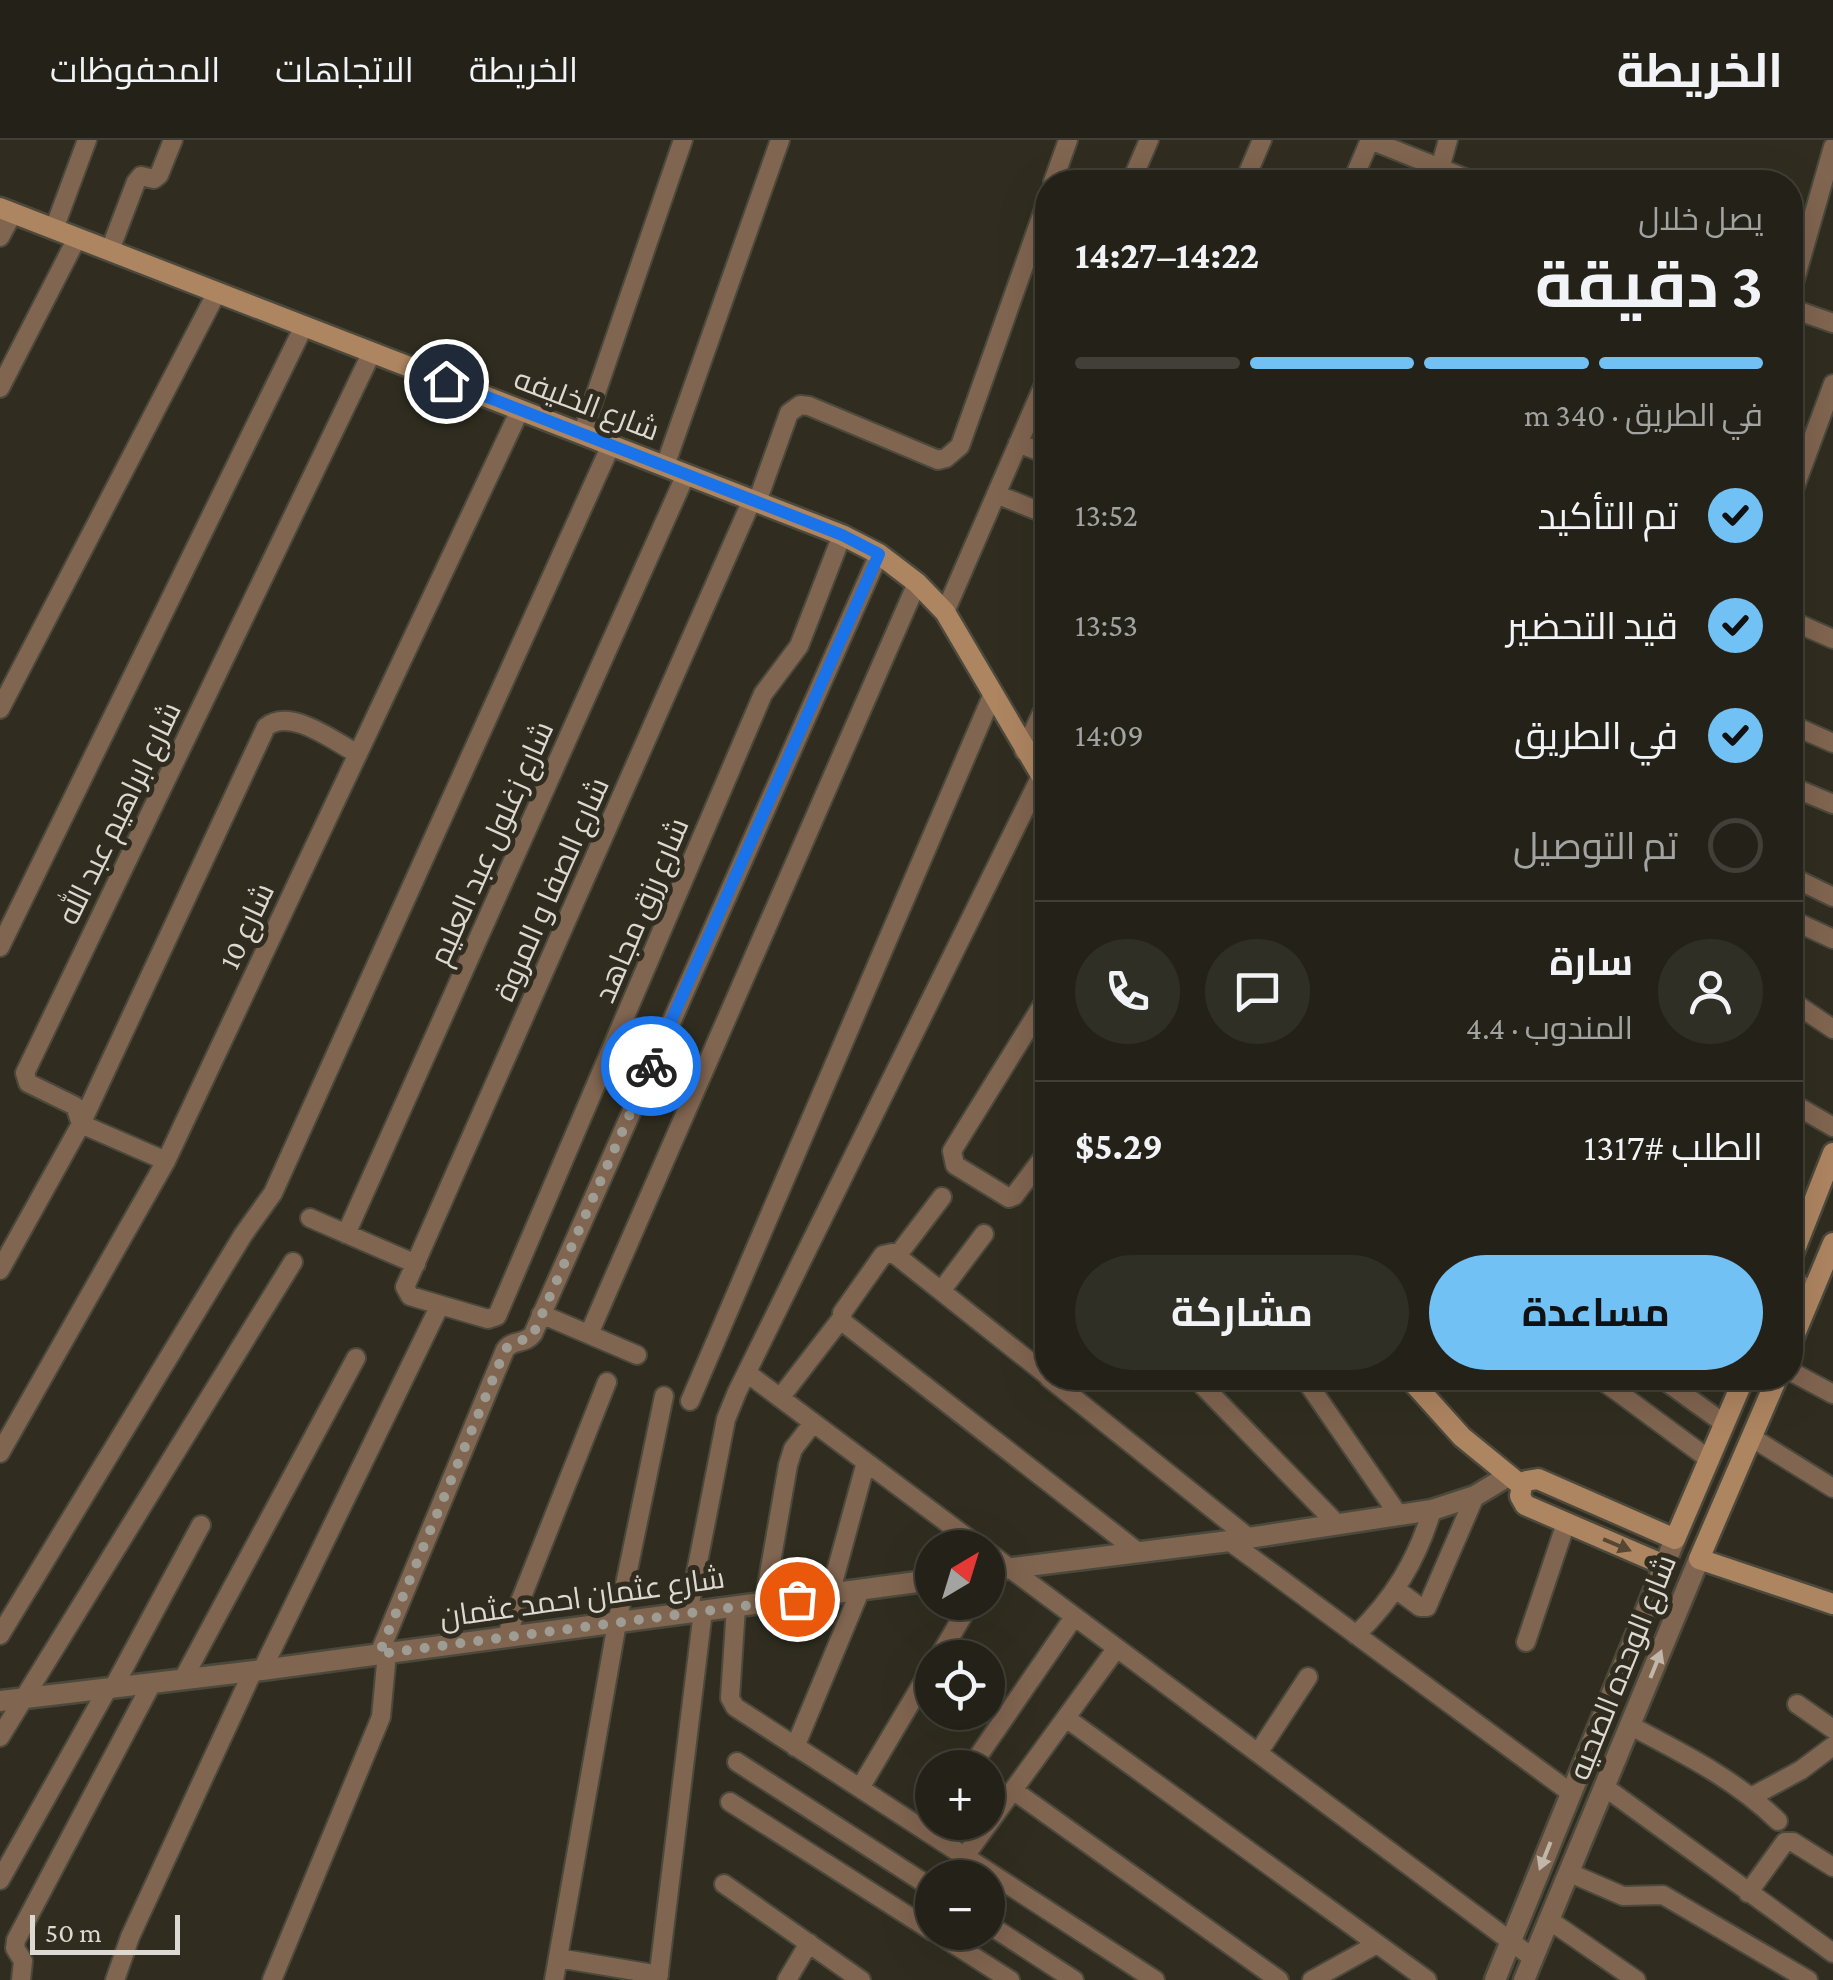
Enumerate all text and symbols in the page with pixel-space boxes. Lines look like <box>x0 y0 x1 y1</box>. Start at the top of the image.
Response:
text: الخريطة <box>1617 44 1783 97</box>
text: المحفوظات <box>50 51 220 90</box>
text: الاتجاهات <box>275 51 414 90</box>
text: الخريطة <box>469 51 578 90</box>
text: يصل خلال <box>1638 201 1763 237</box>
text: 14:22–14:27 <box>1075 234 1259 276</box>
text: 3 دقيقة <box>1535 249 1763 321</box>
pin <box>404 339 489 424</box>
icon: home <box>419 354 474 409</box>
street label: شارع الخليفه <box>508 361 664 450</box>
text: في الطريق · 340 m <box>1524 397 1763 433</box>
icon: check <box>1708 488 1763 543</box>
text: تم التأكيد <box>1537 495 1678 537</box>
text: 13:52 <box>1075 497 1138 533</box>
icon: check <box>1708 598 1763 653</box>
text: قيد التحضير <box>1507 605 1678 647</box>
text: 13:53 <box>1075 607 1138 643</box>
street label: شارع ابراهيم عبد الله <box>48 695 191 931</box>
icon: check <box>1708 708 1763 763</box>
text: في الطريق <box>1514 715 1678 757</box>
street label: شارع زغلول عبد العليم <box>422 716 563 971</box>
text: 14:09 <box>1075 717 1144 753</box>
street label: شارع الصفا و المروة <box>487 772 619 1007</box>
street label: شارع رزق مجاهد <box>587 813 698 1009</box>
text: تم التوصيل <box>1513 825 1678 867</box>
street label: شارع 10 <box>212 878 284 976</box>
button: phone <box>1075 939 1180 1044</box>
button: chat <box>1205 939 1310 1044</box>
button: person <box>1658 939 1763 1044</box>
text: سارة <box>1550 941 1633 983</box>
text: المندوب · 4.4 <box>1466 1010 1633 1046</box>
courier <box>601 1016 701 1116</box>
icon: bike <box>624 1039 679 1094</box>
text: $5.29 <box>1075 1125 1163 1167</box>
text: الطلب #1317 <box>1584 1126 1763 1168</box>
button: مشاركة <box>1075 1255 1409 1370</box>
button: مساعدة <box>1429 1255 1763 1370</box>
north arrow <box>915 1530 1005 1620</box>
map controls <box>915 1530 1005 1950</box>
one-way arrow <box>1602 1537 1632 1553</box>
street label: شارع الوحده الصحيه <box>1562 1550 1686 1786</box>
pin <box>755 1557 840 1642</box>
street label: شارع عثمان احمد عثمان <box>437 1561 727 1637</box>
icon: bag <box>770 1572 825 1627</box>
button: locate <box>915 1640 1005 1730</box>
one-way arrow <box>1649 1649 1665 1679</box>
button: + <box>915 1750 1005 1840</box>
one-way arrow <box>1537 1841 1553 1871</box>
button: − <box>915 1860 1005 1950</box>
scale bar <box>30 1910 180 1954</box>
text: 50 m <box>45 1917 102 1948</box>

